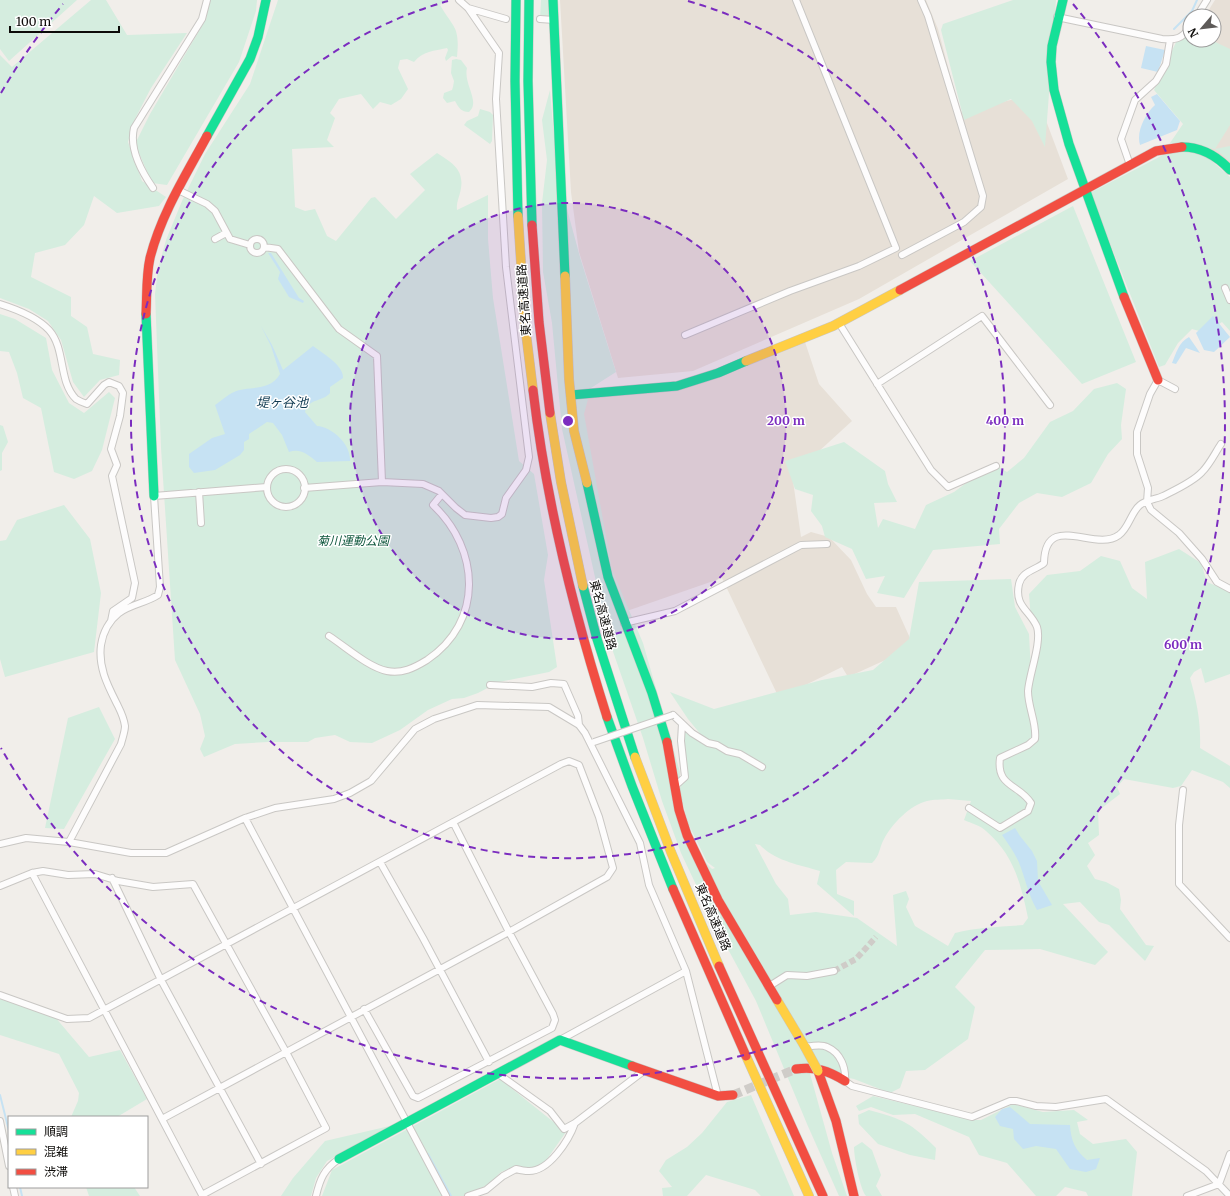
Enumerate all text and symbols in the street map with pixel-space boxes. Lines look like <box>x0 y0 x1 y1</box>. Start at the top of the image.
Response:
scale bar <box>10 8 119 34</box>
north arrow <box>1182 8 1222 48</box>
text: 100 m <box>16 14 51 29</box>
text: N <box>1185 25 1201 40</box>
street label: 東名高速道路 <box>514 264 533 336</box>
water label: 堤ヶ谷池 <box>256 394 310 411</box>
text: 200 m <box>767 413 805 428</box>
text: 400 m <box>986 413 1024 428</box>
centre of rings <box>561 414 575 428</box>
park label: 菊川運動公園 <box>317 533 391 548</box>
street label: 東名高速道路 <box>587 578 620 652</box>
text: 600 m <box>1164 637 1202 652</box>
street label: 東名高速道路 <box>692 881 734 953</box>
legend <box>8 1116 148 1188</box>
text: 順調 <box>44 1124 68 1139</box>
text: 混雑 <box>44 1144 68 1159</box>
text: 渋滞 <box>44 1164 68 1179</box>

